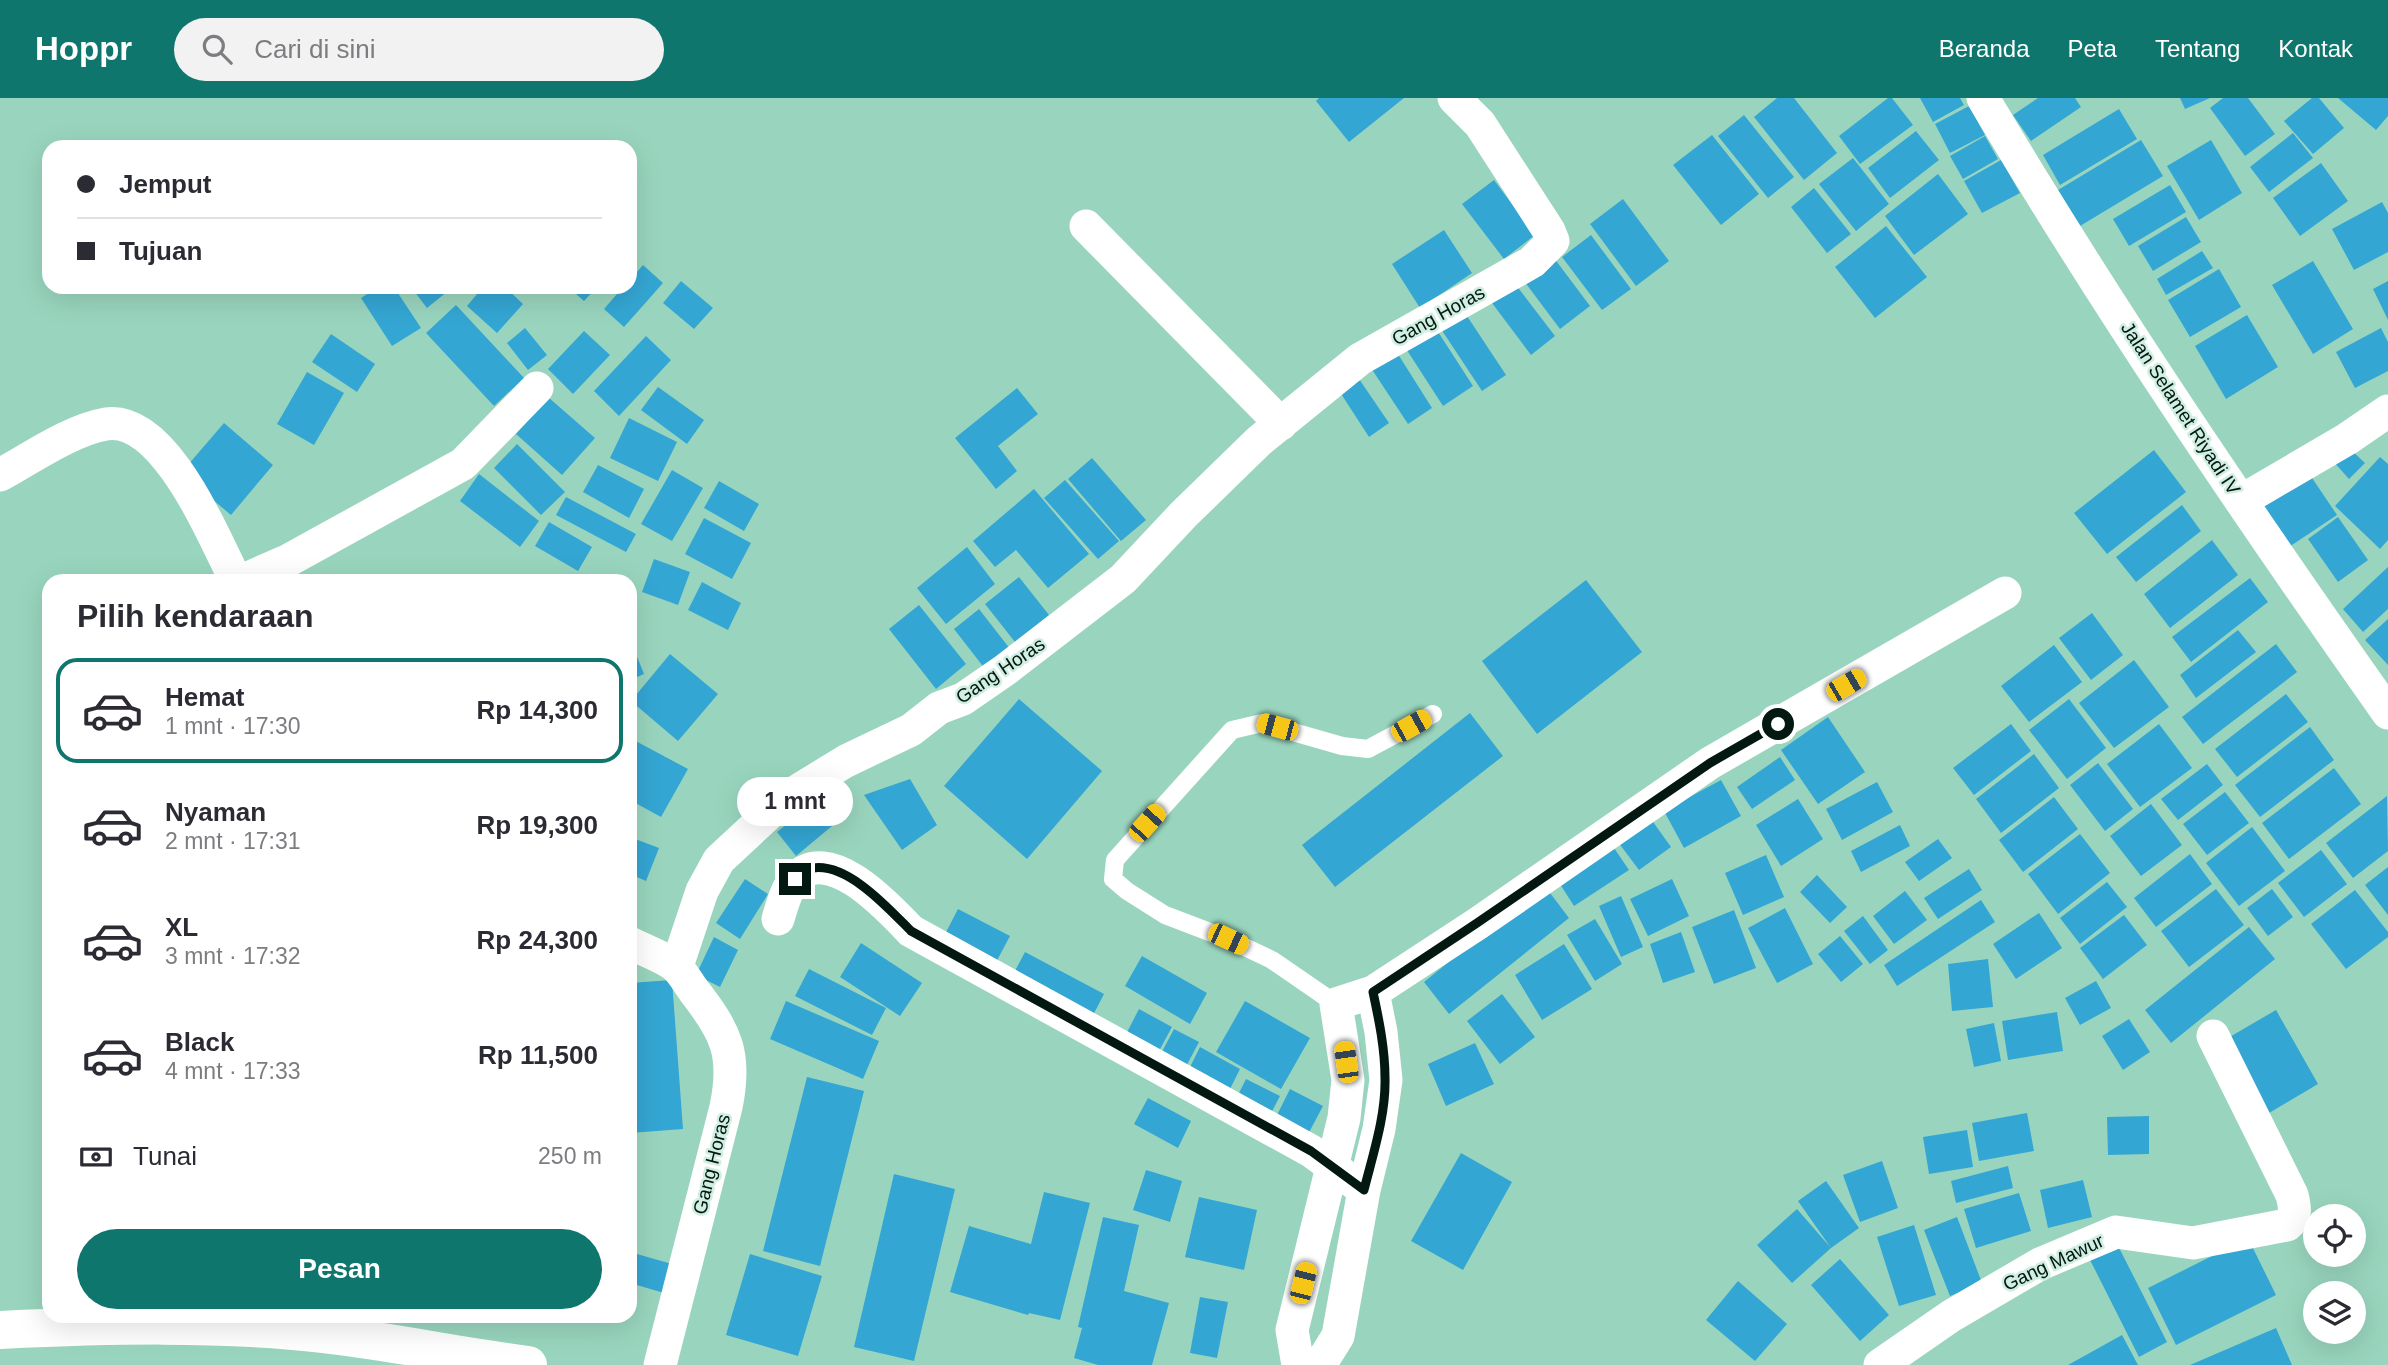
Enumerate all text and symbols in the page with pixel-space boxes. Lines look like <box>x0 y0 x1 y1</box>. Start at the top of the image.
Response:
search box <box>174 18 664 81</box>
text: Hoppr <box>35 30 132 67</box>
icon: search <box>198 30 236 68</box>
text: Cari di sini <box>254 34 376 64</box>
text: Beranda <box>1939 35 2030 62</box>
text: Peta <box>2068 35 2117 62</box>
text: Tentang <box>2155 35 2240 62</box>
text: Kontak <box>2278 35 2353 62</box>
text: Jemput <box>119 169 211 199</box>
text: Tujuan <box>119 236 202 266</box>
street label: Gang Horas <box>1388 281 1488 349</box>
street label: Jalan Selamet Riyadi IV <box>2117 318 2244 499</box>
text: Pilih kendaraan <box>77 598 314 634</box>
street label: Gang Horas <box>952 633 1049 708</box>
car <box>1823 665 1870 705</box>
icon: car <box>81 679 144 742</box>
text: Hemat <box>165 682 244 712</box>
text: Rp 14,300 <box>477 695 598 725</box>
car <box>1388 707 1435 745</box>
route start <box>1762 708 1794 740</box>
car <box>1254 711 1301 743</box>
text: 1 mnt · 17:30 <box>165 713 301 739</box>
callout: 1 mnt <box>737 778 853 826</box>
text: 1 mnt <box>764 788 826 814</box>
icon: car <box>81 794 144 857</box>
text: Nyaman <box>165 797 266 827</box>
car <box>1126 800 1169 846</box>
text: Rp 19,300 <box>477 810 598 840</box>
text: 2 mnt · 17:31 <box>165 828 301 854</box>
route end <box>779 863 811 895</box>
icon: car <box>81 909 144 972</box>
text: XL <box>165 912 198 942</box>
car <box>1205 921 1252 957</box>
text: Rp 24,300 <box>477 925 598 955</box>
text: 3 mnt · 17:32 <box>165 943 301 969</box>
icon: car <box>81 1024 144 1087</box>
text: Black <box>165 1027 234 1057</box>
text: Rp 11,500 <box>478 1040 598 1070</box>
car <box>1333 1040 1360 1084</box>
text: 4 mnt · 17:33 <box>165 1058 301 1084</box>
street label: Gang Horas <box>689 1112 734 1216</box>
icon: cash <box>77 1138 115 1176</box>
text: Tunai <box>133 1141 197 1171</box>
text: 250 m <box>538 1143 602 1169</box>
map controls <box>2303 1204 2366 1344</box>
button: locate <box>2303 1204 2366 1267</box>
button: Pesan <box>77 1229 602 1309</box>
street label: Gang Mawur <box>1999 1230 2108 1295</box>
car <box>1288 1260 1319 1306</box>
button: layers <box>2303 1281 2366 1344</box>

